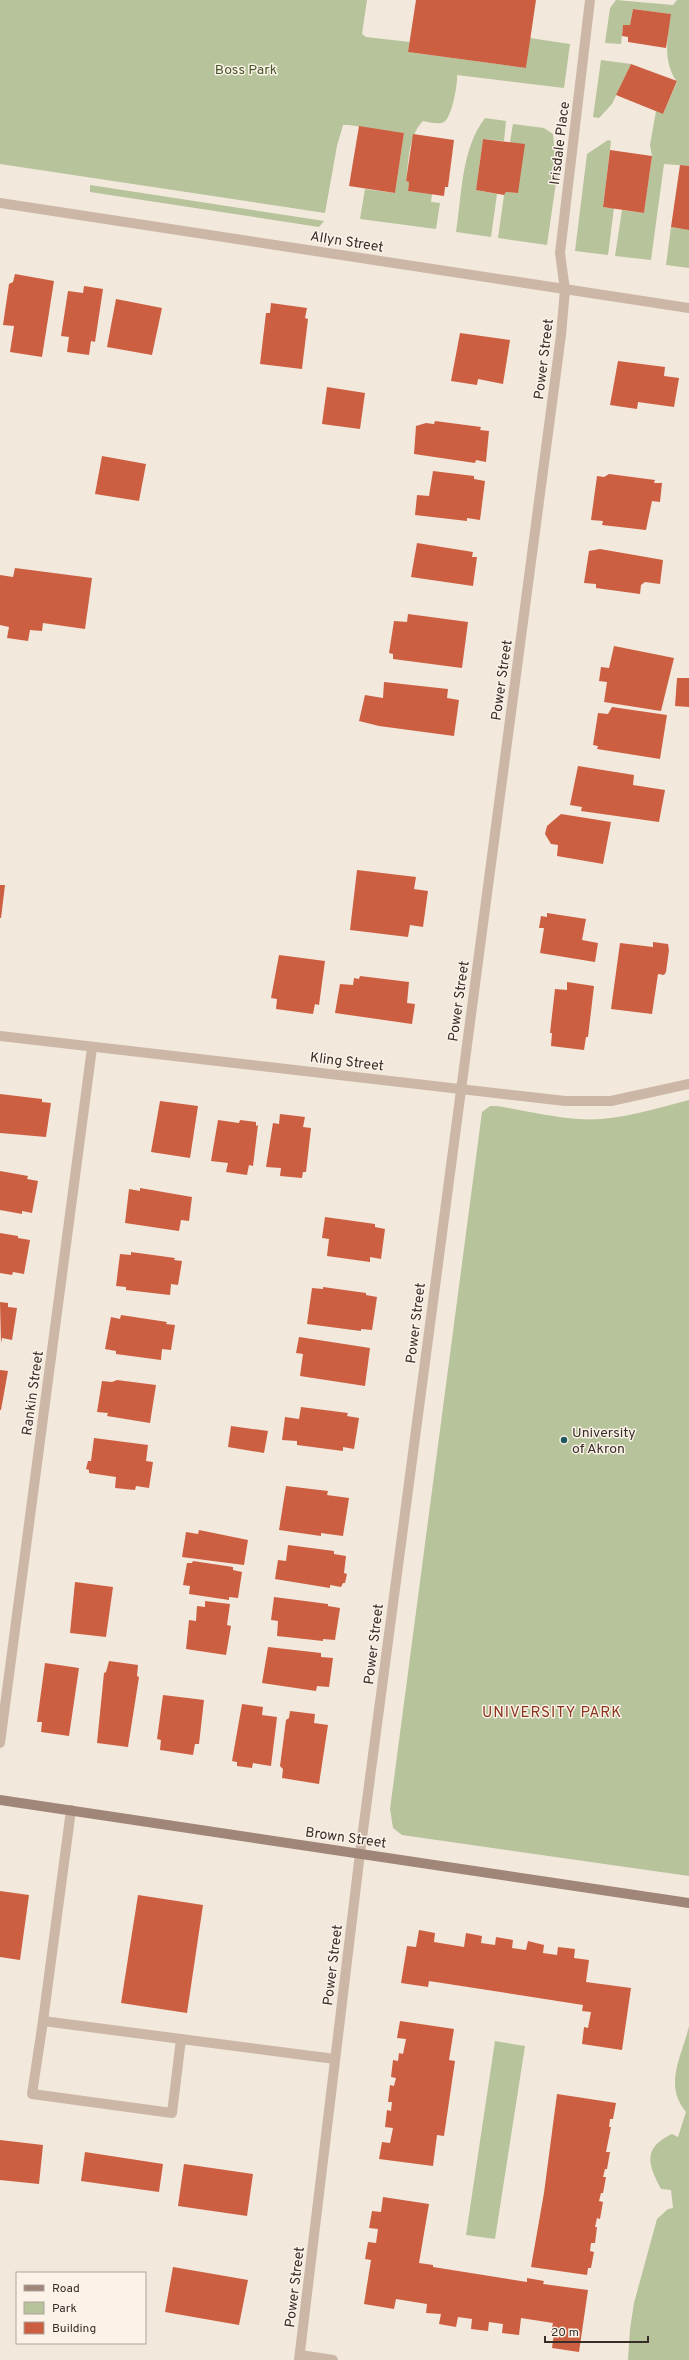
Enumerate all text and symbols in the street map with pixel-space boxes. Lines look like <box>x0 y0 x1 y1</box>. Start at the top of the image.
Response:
park label: Boss Park <box>215 62 277 79</box>
street label: Irisdale Place <box>547 101 574 186</box>
street label: Allyn Street <box>309 228 385 257</box>
street label: Power Street <box>531 318 558 401</box>
street label: Power Street <box>488 639 517 722</box>
street label: Power Street <box>445 960 474 1043</box>
street label: Kling Street <box>309 1050 385 1075</box>
street label: Power Street <box>403 1282 430 1365</box>
street label: Rankin Street <box>19 1350 48 1437</box>
place label: University of Akron <box>572 1425 636 1458</box>
marker: University of Akron <box>559 1435 569 1445</box>
street label: Power Street <box>361 1603 388 1686</box>
district label: UNIVERSITY PARK <box>482 1704 622 1723</box>
street label: Brown Street <box>304 1824 387 1853</box>
street label: Power Street <box>320 1924 347 2007</box>
street label: Power Street <box>282 2246 309 2329</box>
legend <box>16 2272 146 2344</box>
text: Road <box>52 2281 80 2297</box>
text: Park <box>52 2301 77 2317</box>
scale bar <box>545 2318 648 2344</box>
text: Building <box>52 2321 96 2337</box>
text: 20 m <box>551 2325 579 2341</box>

